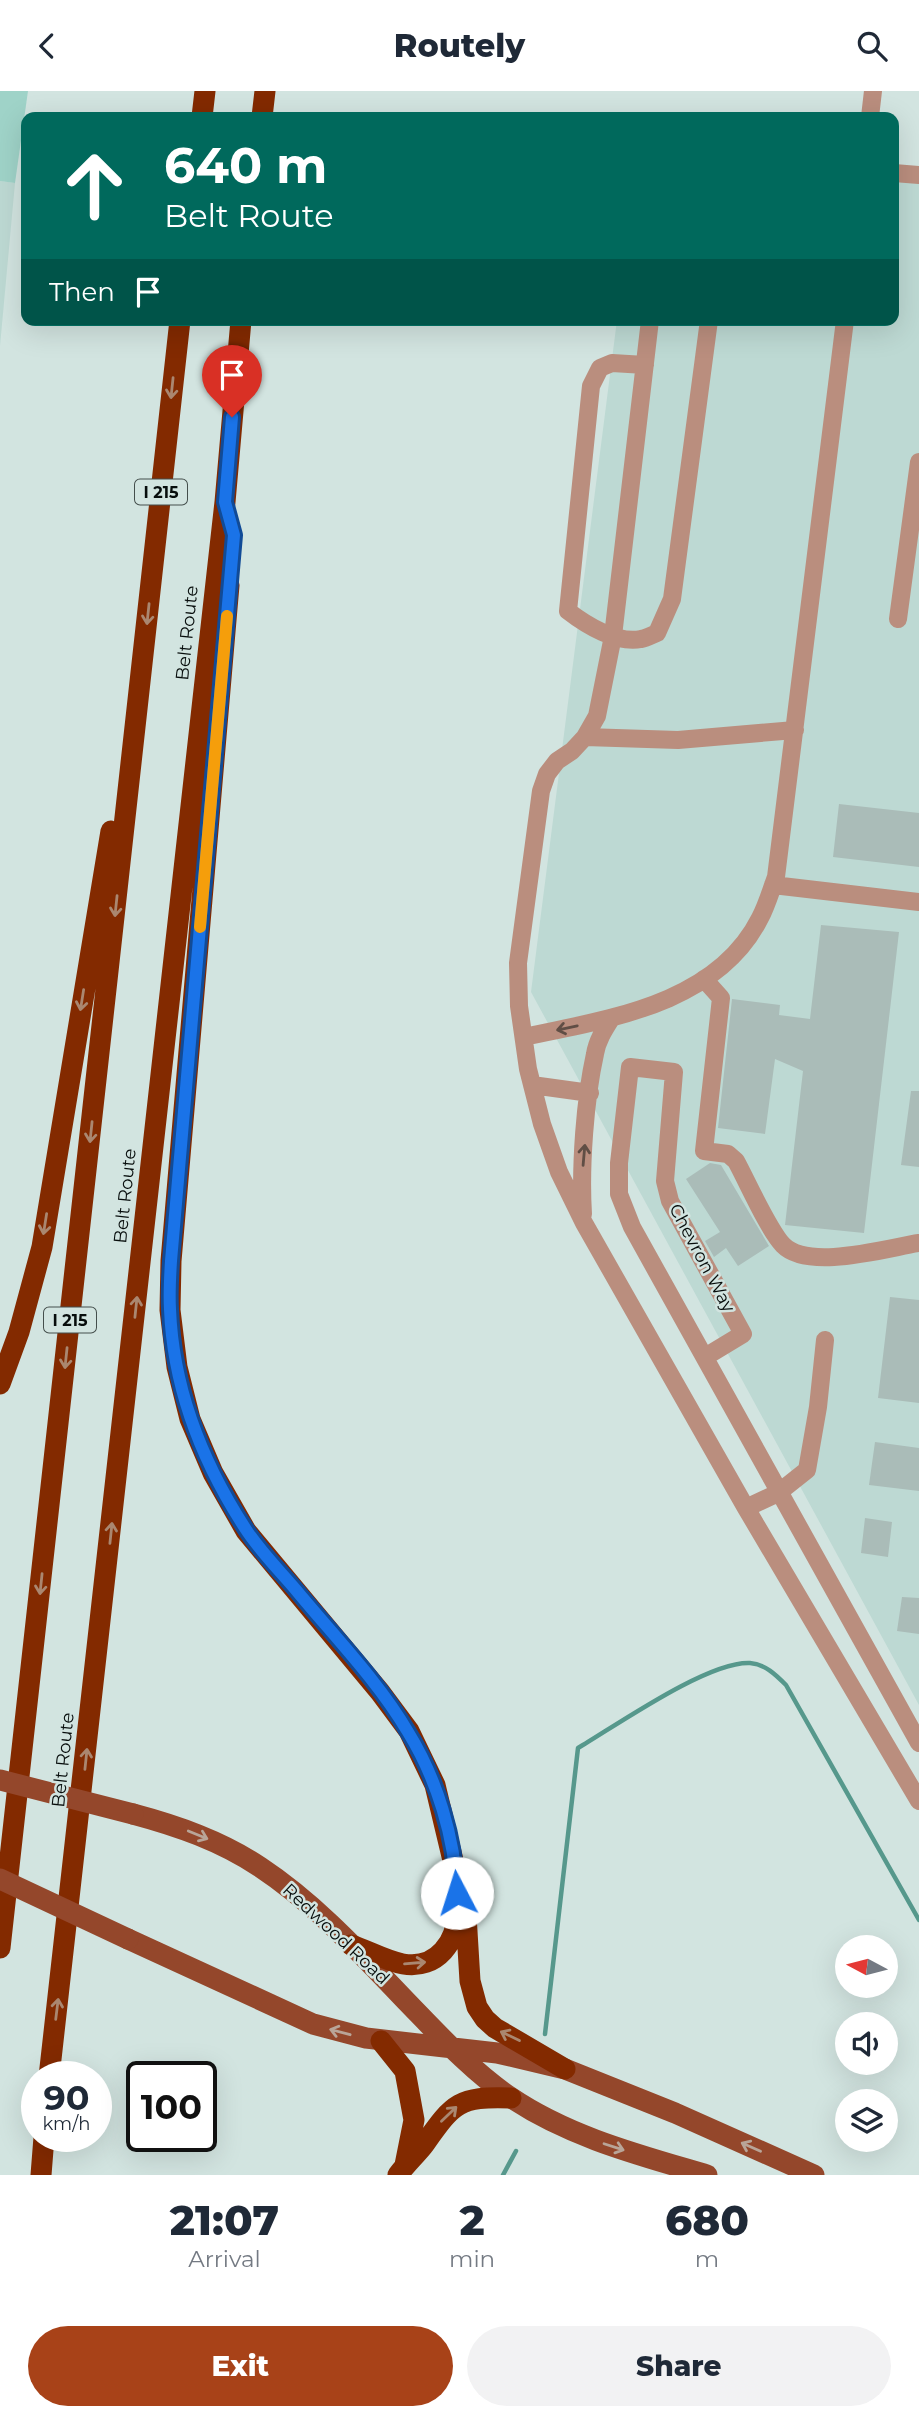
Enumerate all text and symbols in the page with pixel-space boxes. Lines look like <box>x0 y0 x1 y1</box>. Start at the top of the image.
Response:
text: Routely <box>394 26 525 65</box>
icon: back <box>28 27 66 65</box>
icon: search <box>853 27 891 65</box>
text: 640 m <box>164 136 328 195</box>
icon: ahead <box>49 140 140 231</box>
text: Belt Route <box>164 196 334 235</box>
icon: arrive <box>129 273 167 311</box>
text: Then <box>49 276 115 308</box>
pin <box>202 345 262 417</box>
icon: arrive <box>213 356 251 394</box>
one-way arrow <box>166 376 179 399</box>
road number: I 215 <box>135 479 187 505</box>
street label: Belt Route <box>171 584 203 682</box>
one-way arrow <box>141 602 154 625</box>
one-way arrow <box>109 894 122 917</box>
one-way arrow <box>75 988 88 1011</box>
one-way arrow <box>556 1022 579 1036</box>
one-way arrow <box>84 1120 97 1143</box>
one-way arrow <box>578 1144 591 1167</box>
street label: Belt Route <box>109 1147 141 1245</box>
street label: Chevron Way <box>664 1200 740 1316</box>
one-way arrow <box>38 1213 51 1235</box>
one-way arrow <box>129 1296 142 1319</box>
road number: I 215 <box>44 1308 96 1333</box>
one-way arrow <box>59 1346 72 1369</box>
one-way arrow <box>104 1522 117 1545</box>
one-way arrow <box>34 1573 47 1595</box>
street label: Belt Route <box>47 1711 79 1809</box>
one-way arrow <box>79 1748 92 1771</box>
one-way arrow <box>187 1829 208 1842</box>
position arrow <box>420 1856 494 1930</box>
street label: Redwood Road <box>278 1879 394 1989</box>
north arrow <box>835 1935 898 1999</box>
map controls <box>835 1935 898 2152</box>
one-way arrow <box>403 1956 426 1969</box>
one-way arrow <box>51 1999 64 2021</box>
button: sound <box>835 2012 898 2075</box>
one-way arrow <box>329 2025 351 2038</box>
one-way arrow <box>500 2029 521 2043</box>
speed limit sign: 100 <box>126 2061 217 2152</box>
text: 90 <box>43 2076 90 2119</box>
button: layers <box>835 2089 898 2152</box>
one-way arrow <box>440 2105 457 2122</box>
text: km/h <box>42 2113 91 2135</box>
one-way arrow <box>741 2140 762 2153</box>
one-way arrow <box>602 2141 624 2154</box>
text: 21:07 <box>170 2194 279 2246</box>
text: 2 <box>459 2194 485 2246</box>
text: 680 <box>665 2194 749 2246</box>
text: Arrival <box>188 2245 261 2273</box>
text: min <box>449 2245 495 2273</box>
text: m <box>695 2245 719 2273</box>
button: Exit <box>28 2326 453 2406</box>
button: Share <box>467 2326 891 2406</box>

